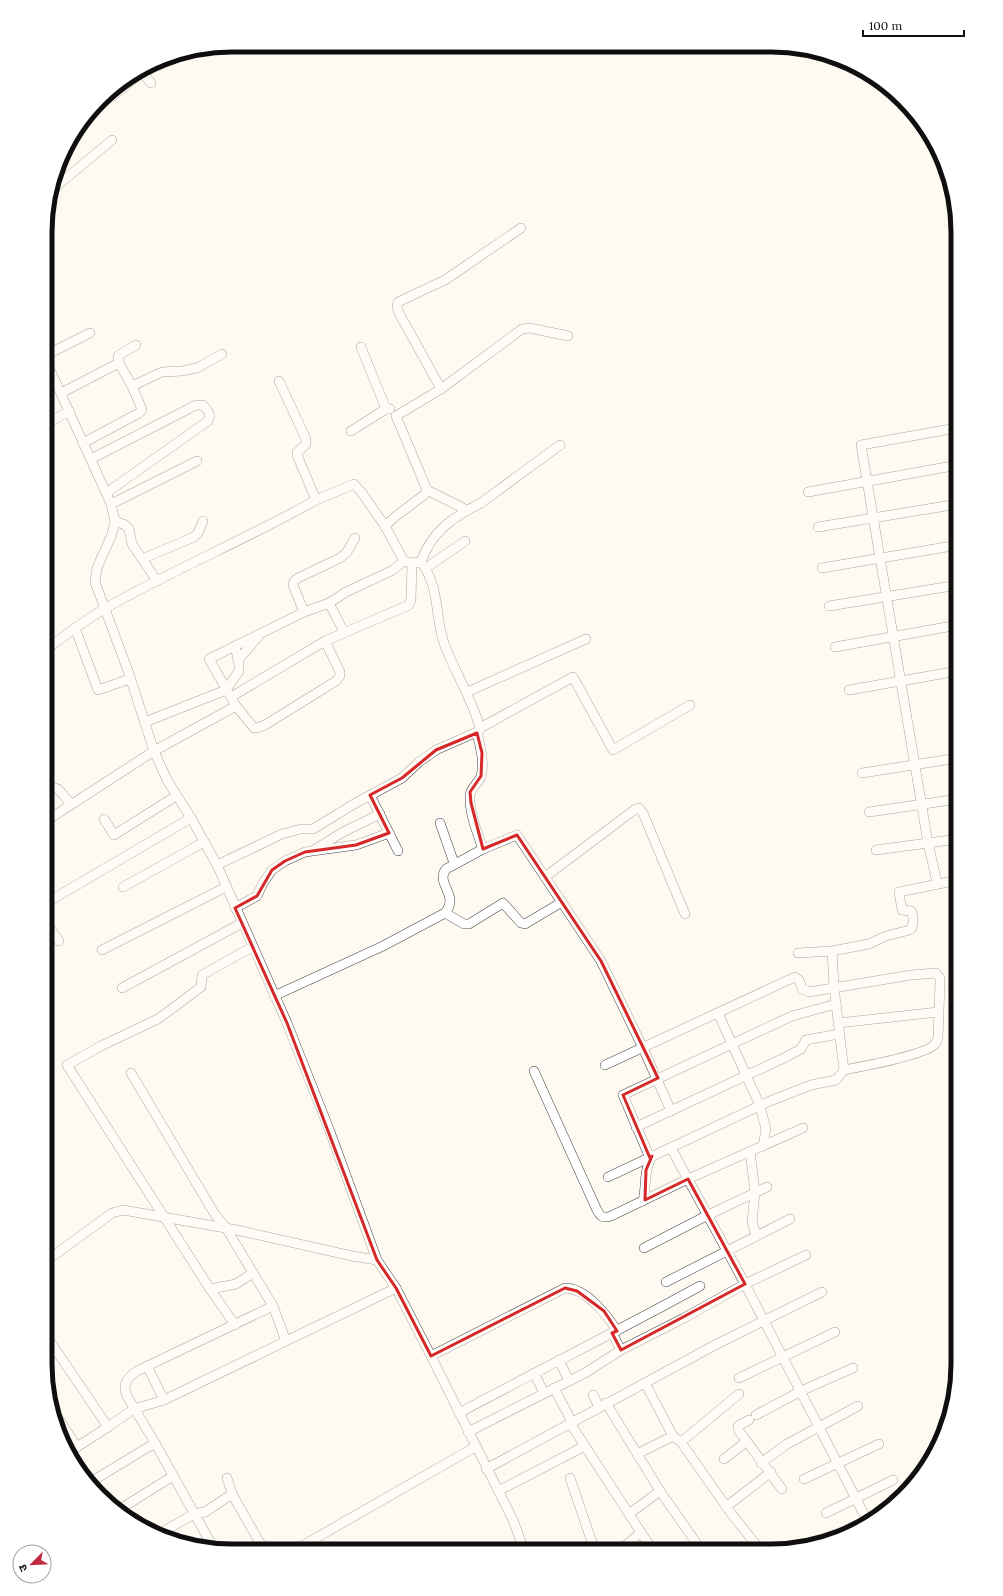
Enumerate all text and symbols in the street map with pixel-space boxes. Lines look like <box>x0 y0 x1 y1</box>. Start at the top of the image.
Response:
scale bar <box>863 12 964 38</box>
text: 100 m <box>869 18 902 33</box>
north arrow <box>12 1544 52 1584</box>
text: उ <box>15 1562 31 1574</box>

